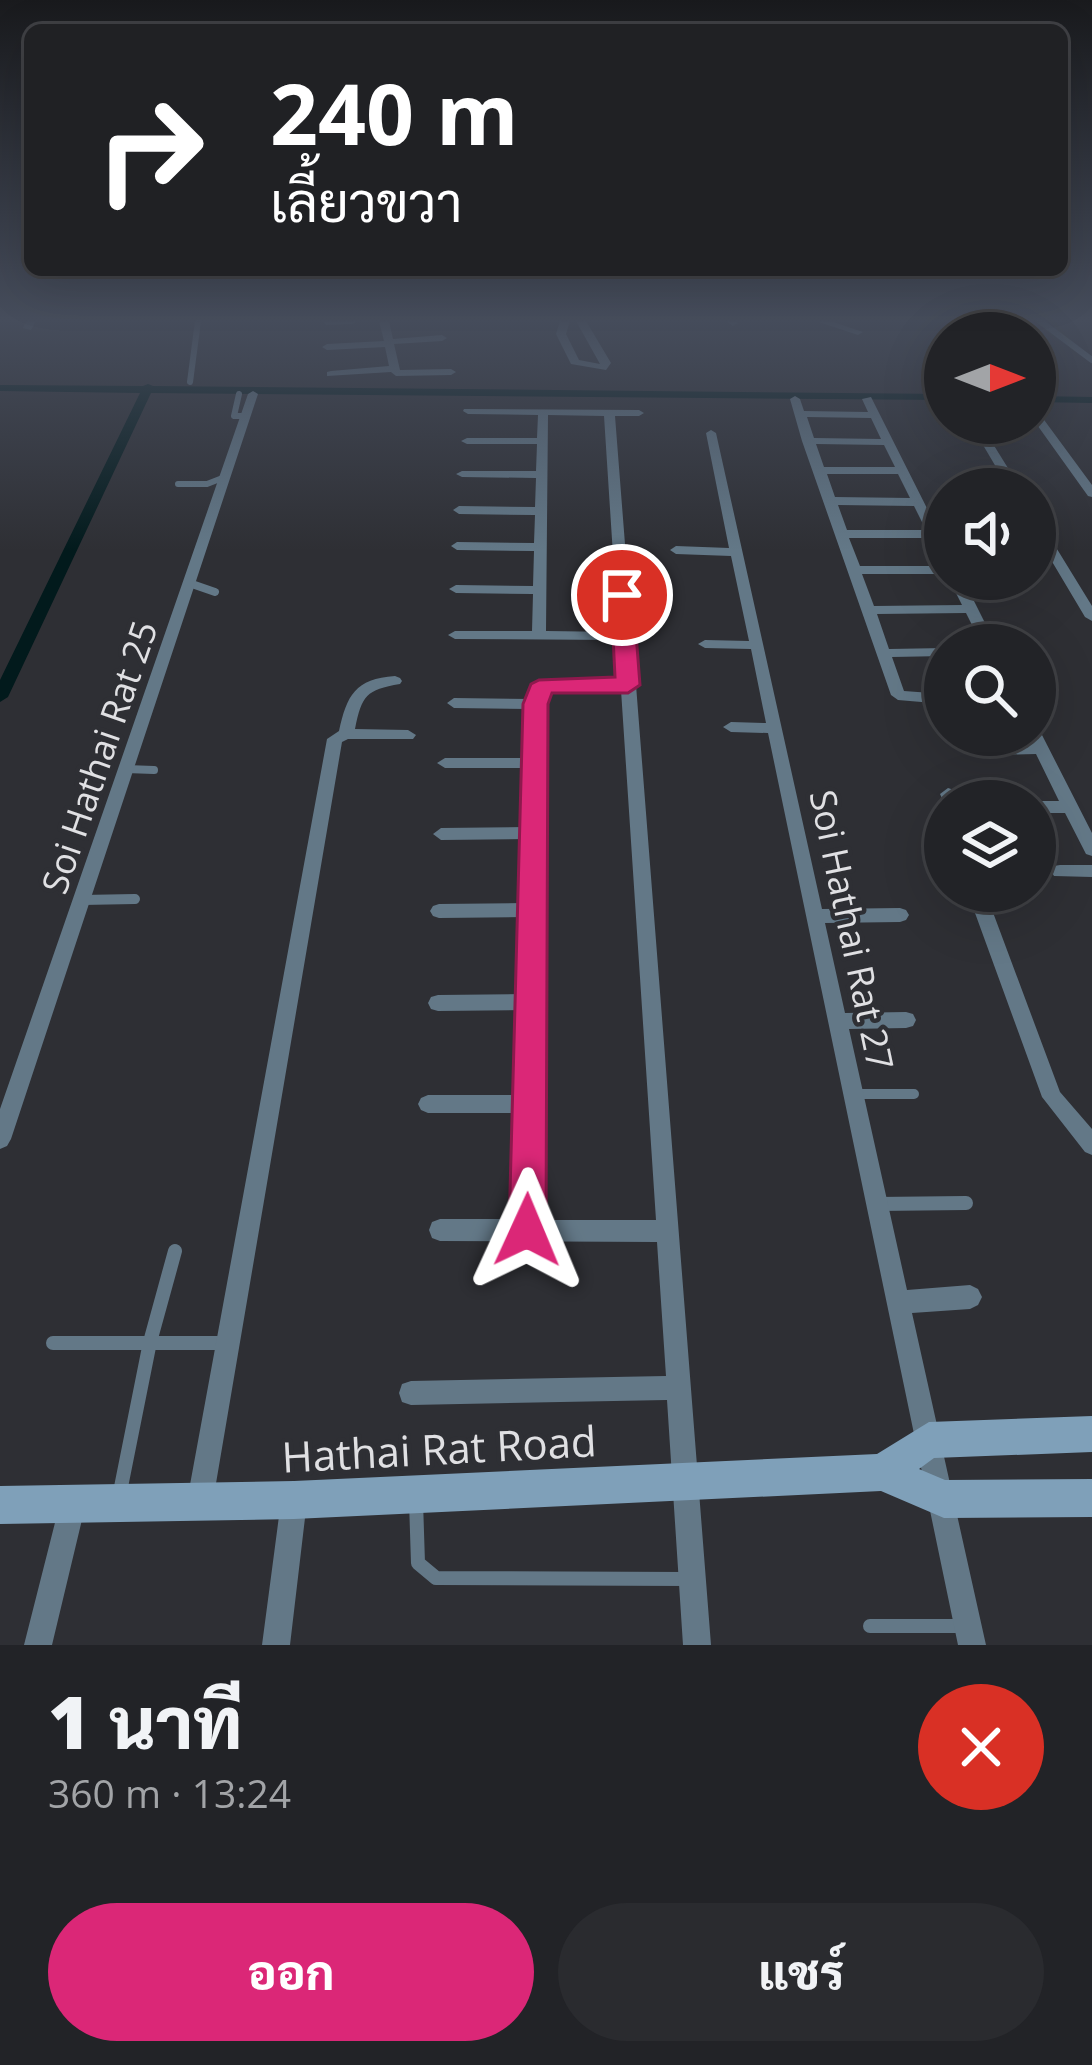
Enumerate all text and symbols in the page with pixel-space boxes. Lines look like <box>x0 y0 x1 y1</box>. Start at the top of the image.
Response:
text: 240 m <box>270 55 518 170</box>
icon: right <box>72 72 228 228</box>
text: เลี้ยวขวา <box>270 164 463 238</box>
north arrow <box>924 312 1056 444</box>
map controls <box>924 312 1056 912</box>
button: sound <box>924 468 1056 600</box>
pin <box>571 544 673 646</box>
icon: arrive <box>589 562 655 628</box>
street label: Soi Hathai Rat 25 <box>29 614 169 900</box>
button: search <box>924 624 1056 756</box>
button: layers <box>924 780 1056 912</box>
street label: Soi Hathai Rat 27 <box>798 785 906 1075</box>
position arrow <box>464 1167 590 1293</box>
street label: Hathai Rat Road <box>280 1411 598 1485</box>
text: 1 นาที <box>48 1672 243 1770</box>
button: close <box>918 1684 1044 1810</box>
text: 360 m · 13:24 <box>48 1766 291 1819</box>
button: ออก <box>48 1903 534 2041</box>
button: แชร์ <box>558 1903 1044 2041</box>

